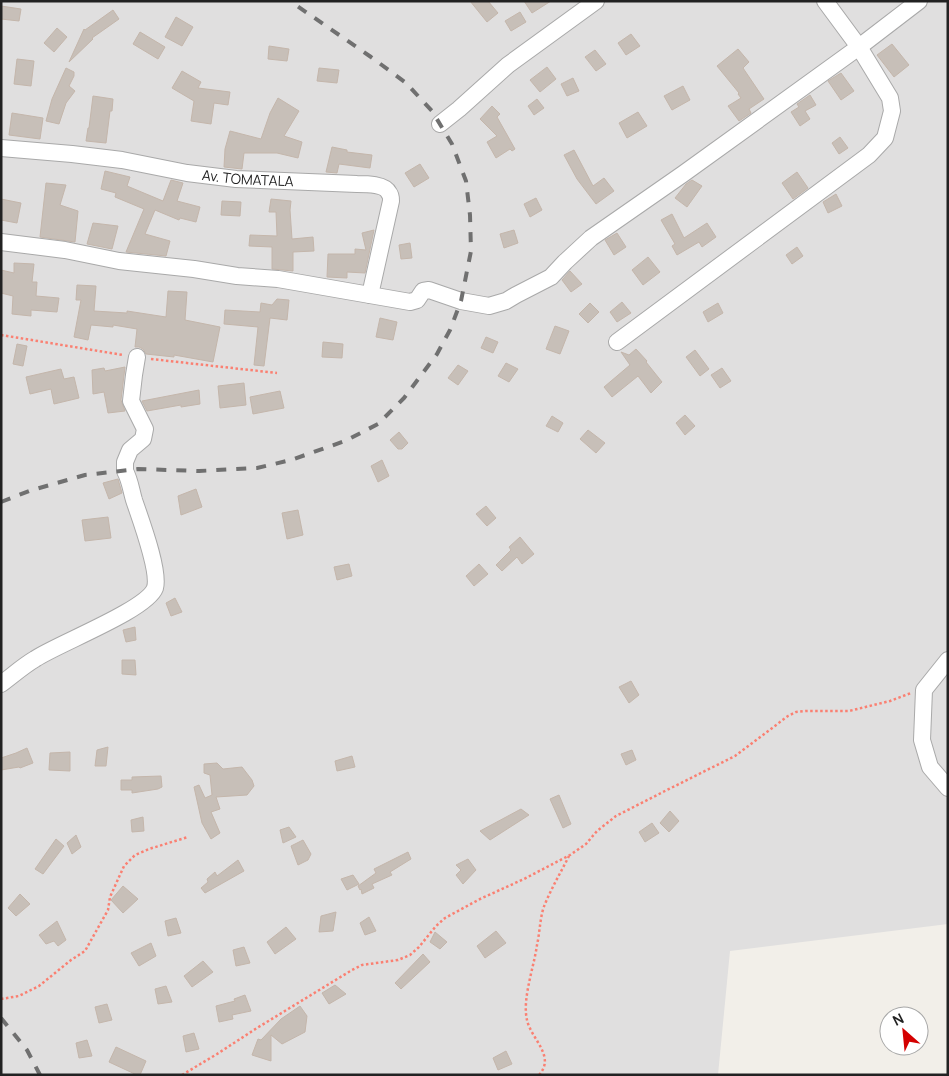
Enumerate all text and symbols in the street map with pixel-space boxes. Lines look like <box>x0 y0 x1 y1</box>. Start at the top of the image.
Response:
street label: Av. TOMATALA <box>201 165 294 190</box>
north arrow <box>879 1006 929 1056</box>
text: N <box>889 1008 907 1030</box>

